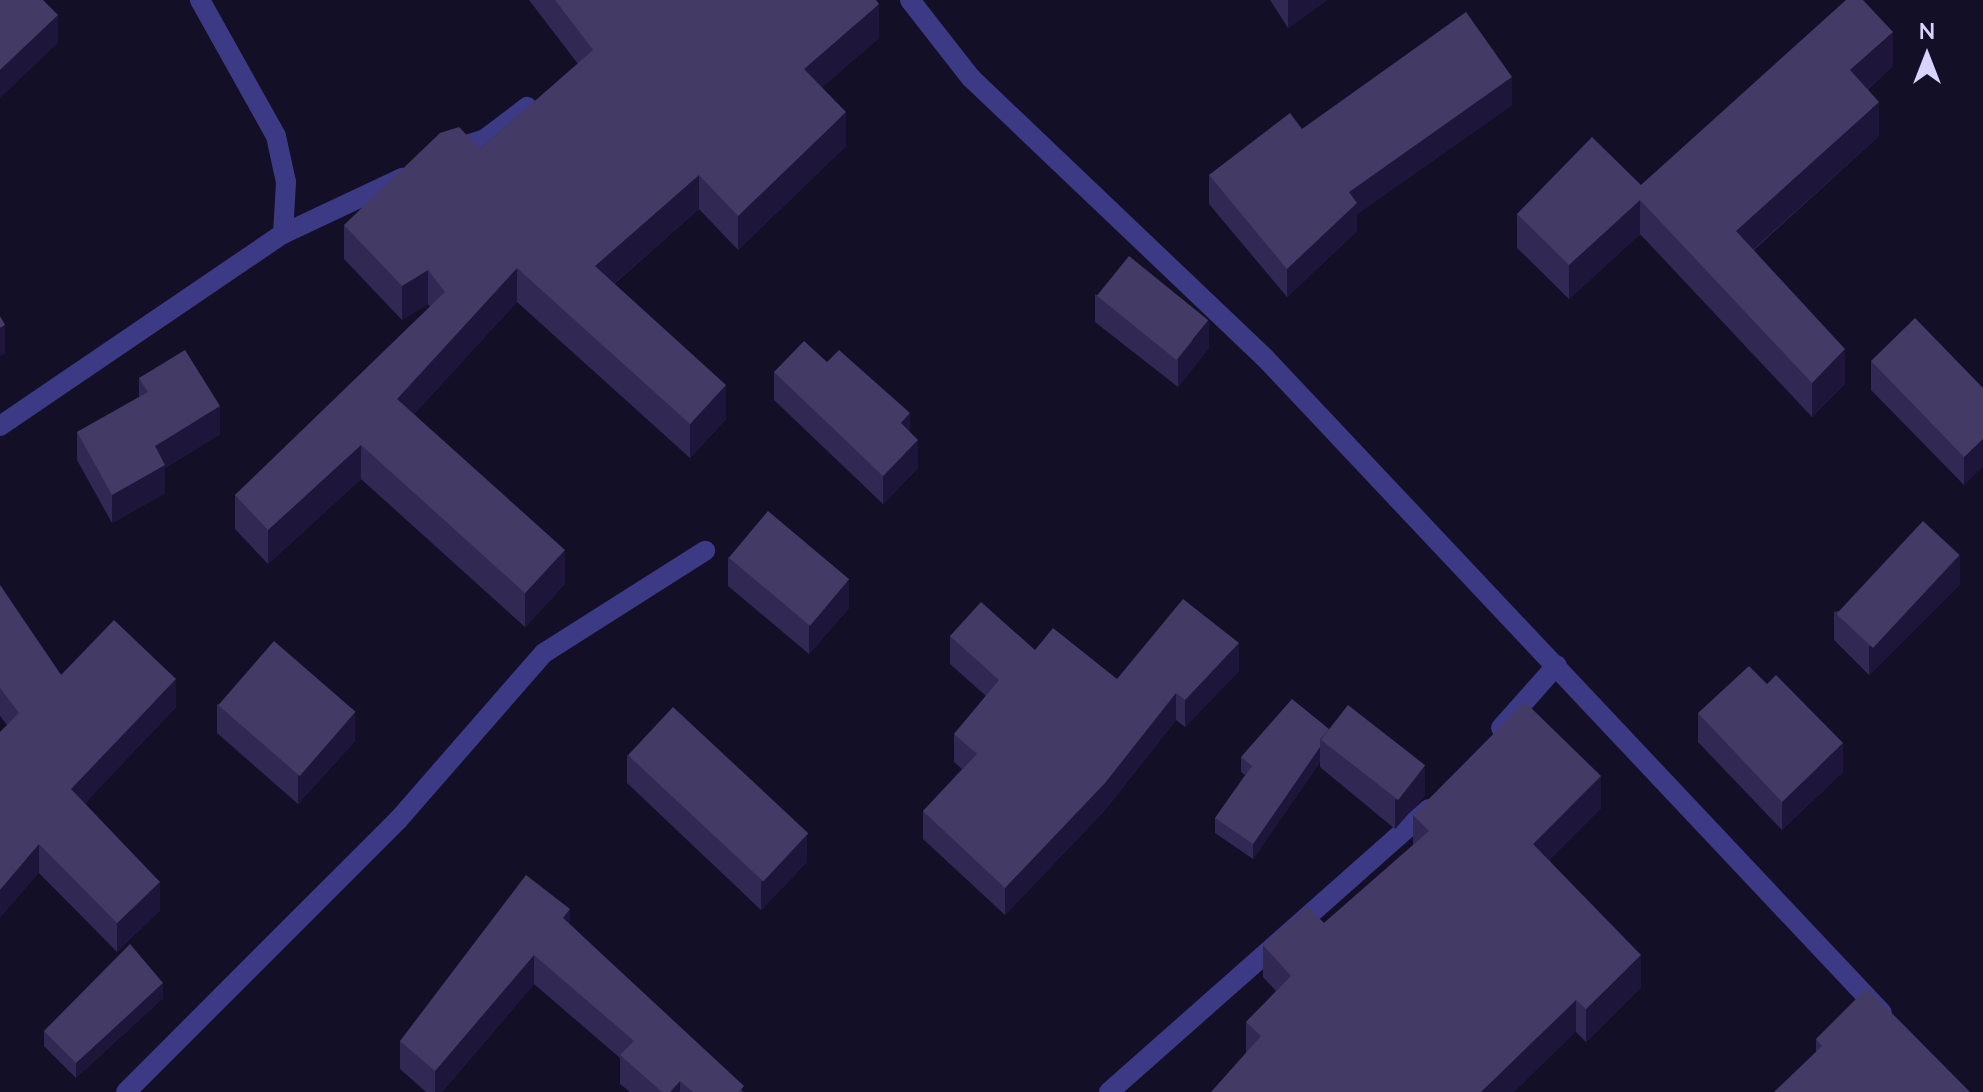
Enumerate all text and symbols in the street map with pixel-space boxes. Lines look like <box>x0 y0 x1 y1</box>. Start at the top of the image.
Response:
north arrow <box>1887 16 1967 96</box>
text: N <box>1919 17 1935 47</box>

